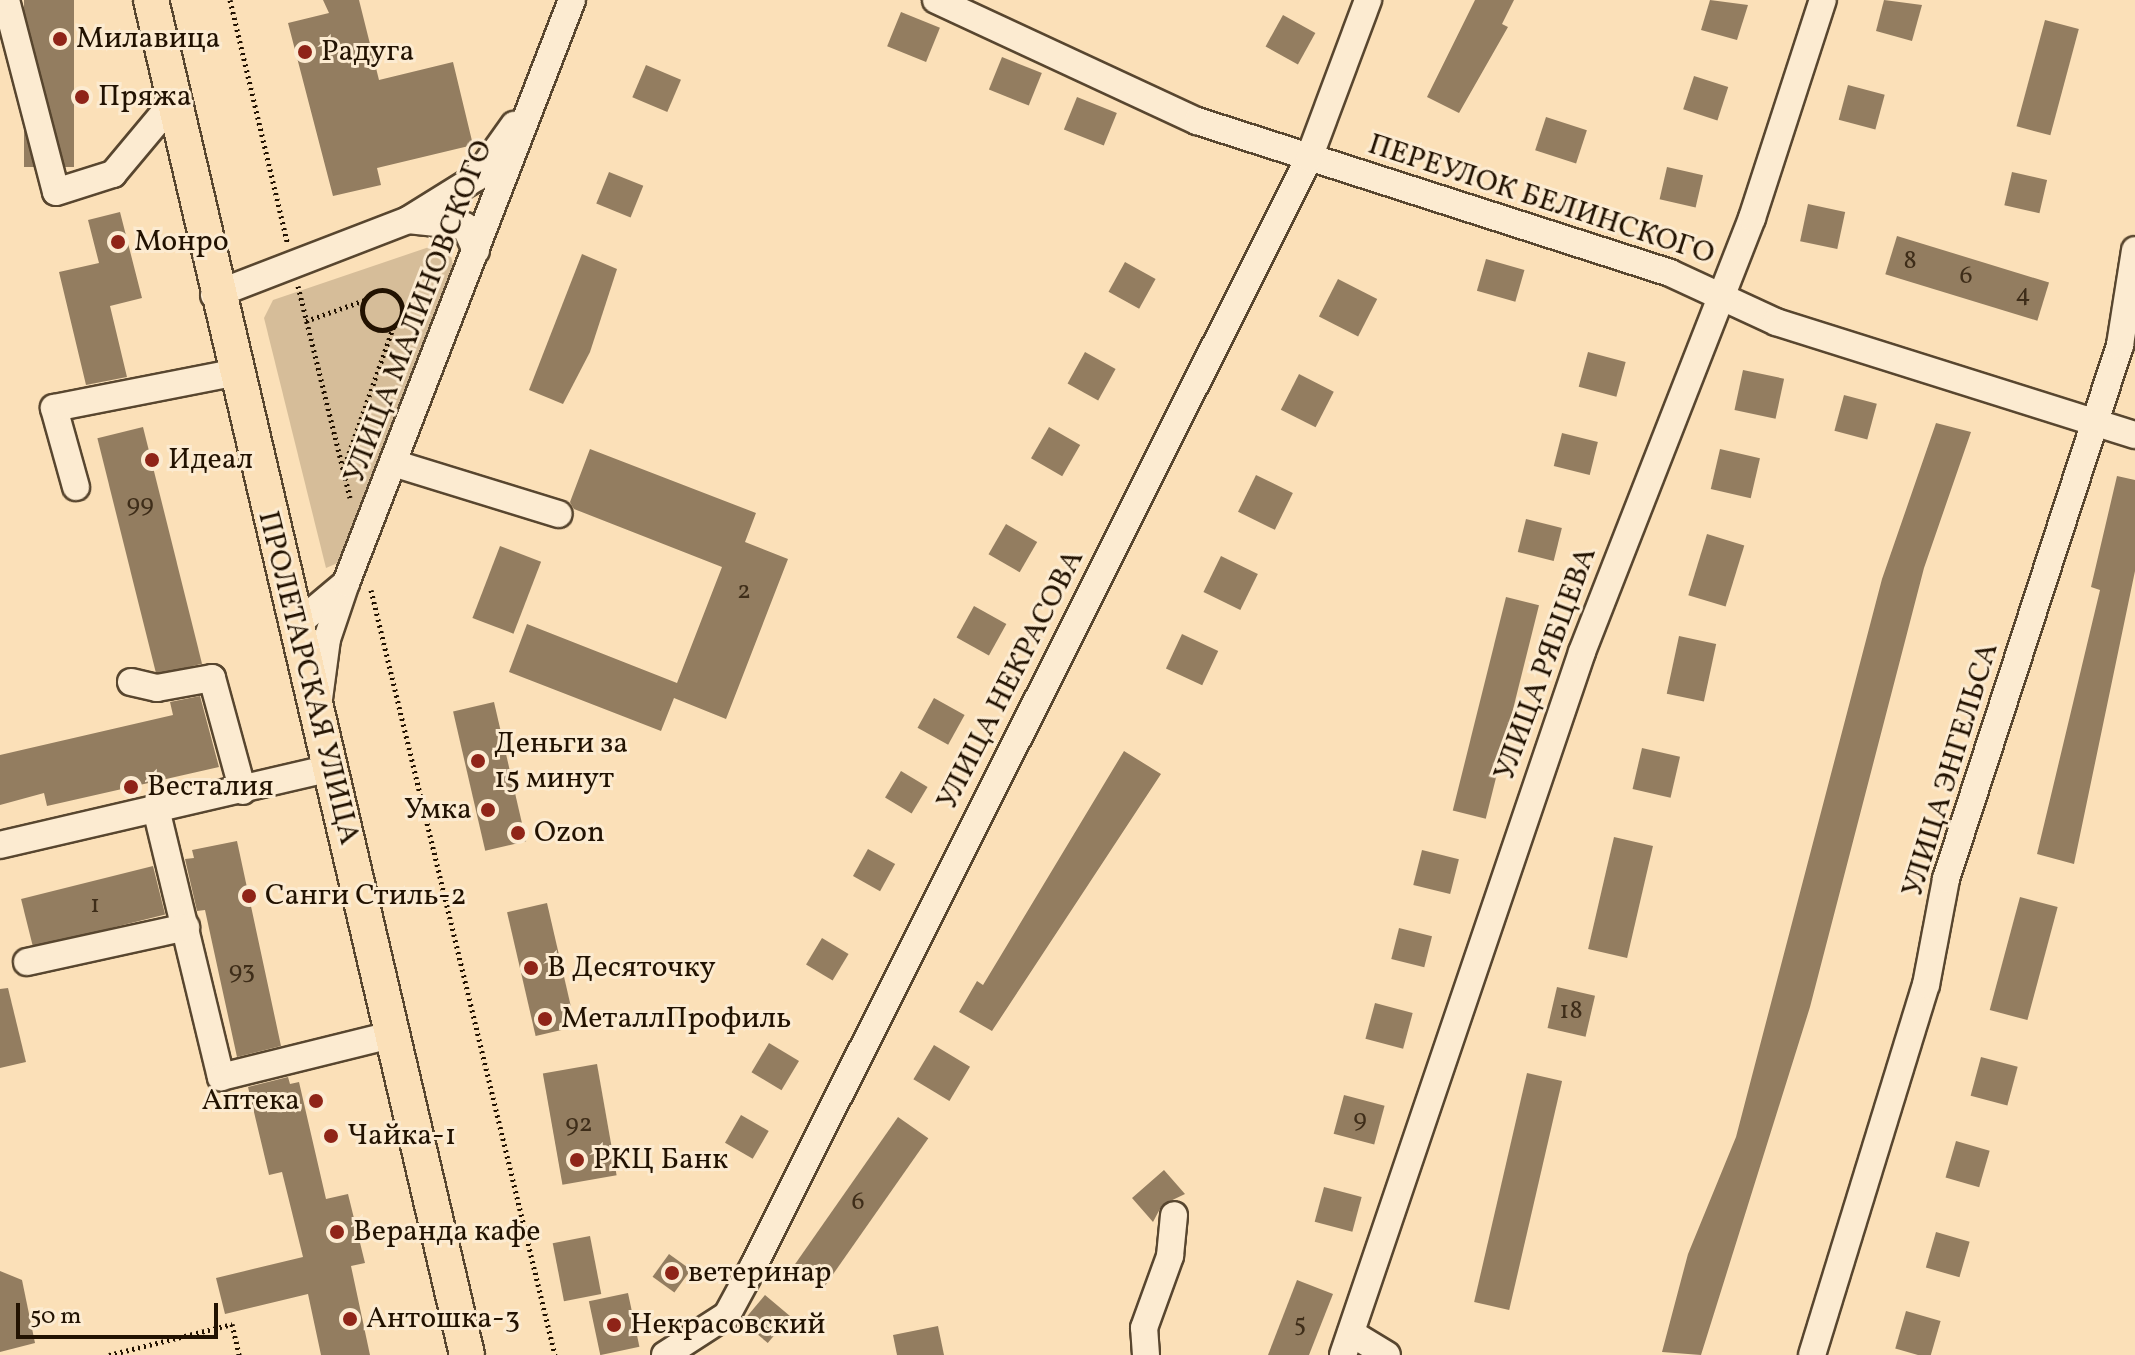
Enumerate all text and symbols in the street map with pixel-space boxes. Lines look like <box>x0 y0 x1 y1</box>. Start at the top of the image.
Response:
place label: Милавица <box>76 21 221 57</box>
marker: Милавица <box>51 30 69 48</box>
place label: Радуга <box>321 34 414 70</box>
marker: Радуга <box>296 43 314 61</box>
place label: Пряжа <box>98 79 192 115</box>
marker: Пряжа <box>73 88 91 106</box>
street label: ПЕРЕУЛОК БЕЛИНСКОГО <box>1363 127 1719 273</box>
street label: УЛИЦА МАЛИНОВСКОГО <box>337 135 501 489</box>
place label: Монро <box>134 224 229 260</box>
marker: Монро <box>109 233 127 251</box>
house number: 8 <box>1903 246 1917 278</box>
house number: 6 <box>1959 261 1973 293</box>
house number: 4 <box>2015 279 2031 311</box>
place label: Идеал <box>168 442 253 478</box>
marker: Идеал <box>143 451 161 469</box>
house number: 99 <box>126 489 154 521</box>
street label: ПРОЛЕТАРСКАЯ УЛИЦА <box>249 507 367 849</box>
street label: УЛИЦА РЯБЦЕВА <box>1487 542 1605 786</box>
street label: УЛИЦА НЕКРАСОВА <box>930 544 1092 816</box>
house number: 2 <box>737 576 751 608</box>
street label: УЛИЦА ЭНГЕЛЬСА <box>1895 639 2007 901</box>
place label: Деньги за 15 минут <box>494 726 628 796</box>
marker: Деньги за 15 минут <box>469 752 487 770</box>
place label: Весталия <box>147 769 274 805</box>
marker: Весталия <box>122 778 140 796</box>
place label: Умка <box>404 792 472 828</box>
marker: Умка <box>479 801 497 819</box>
place label: Ozon <box>534 815 605 851</box>
marker: Ozon <box>509 824 527 842</box>
place label: Санги Стиль-2 <box>265 878 467 914</box>
marker: Санги Стиль-2 <box>240 887 258 905</box>
house number: 1 <box>90 890 100 922</box>
place label: В Десяточку <box>547 950 716 986</box>
house number: 93 <box>229 956 255 988</box>
marker: В Десяточку <box>522 959 540 977</box>
house number: 18 <box>1559 996 1583 1028</box>
place label: МеталлПрофиль <box>561 1001 791 1037</box>
marker: МеталлПрофиль <box>536 1010 554 1028</box>
place label: Аптека <box>201 1083 300 1119</box>
marker: Аптека <box>307 1092 325 1110</box>
house number: 9 <box>1353 1104 1367 1136</box>
house number: 92 <box>565 1109 593 1141</box>
place label: Чайка-1 <box>347 1118 456 1154</box>
marker: Чайка-1 <box>322 1127 340 1145</box>
place label: РКЦ Банк <box>593 1142 728 1178</box>
marker: РКЦ Банк <box>568 1151 586 1169</box>
house number: 6 <box>851 1187 865 1219</box>
place label: Веранда кафе <box>353 1214 540 1250</box>
marker: Веранда кафе <box>328 1223 346 1241</box>
place label: ветеринар <box>688 1255 831 1291</box>
marker: ветеринар <box>663 1264 681 1282</box>
scale bar <box>20 1287 222 1337</box>
text: 50 m <box>30 1300 82 1334</box>
place label: Антошка-3 <box>366 1301 520 1337</box>
place label: Некрасовский <box>630 1307 825 1343</box>
house number: 5 <box>1294 1309 1306 1341</box>
marker: Антошка-3 <box>341 1310 359 1328</box>
marker: Некрасовский <box>605 1316 623 1334</box>

